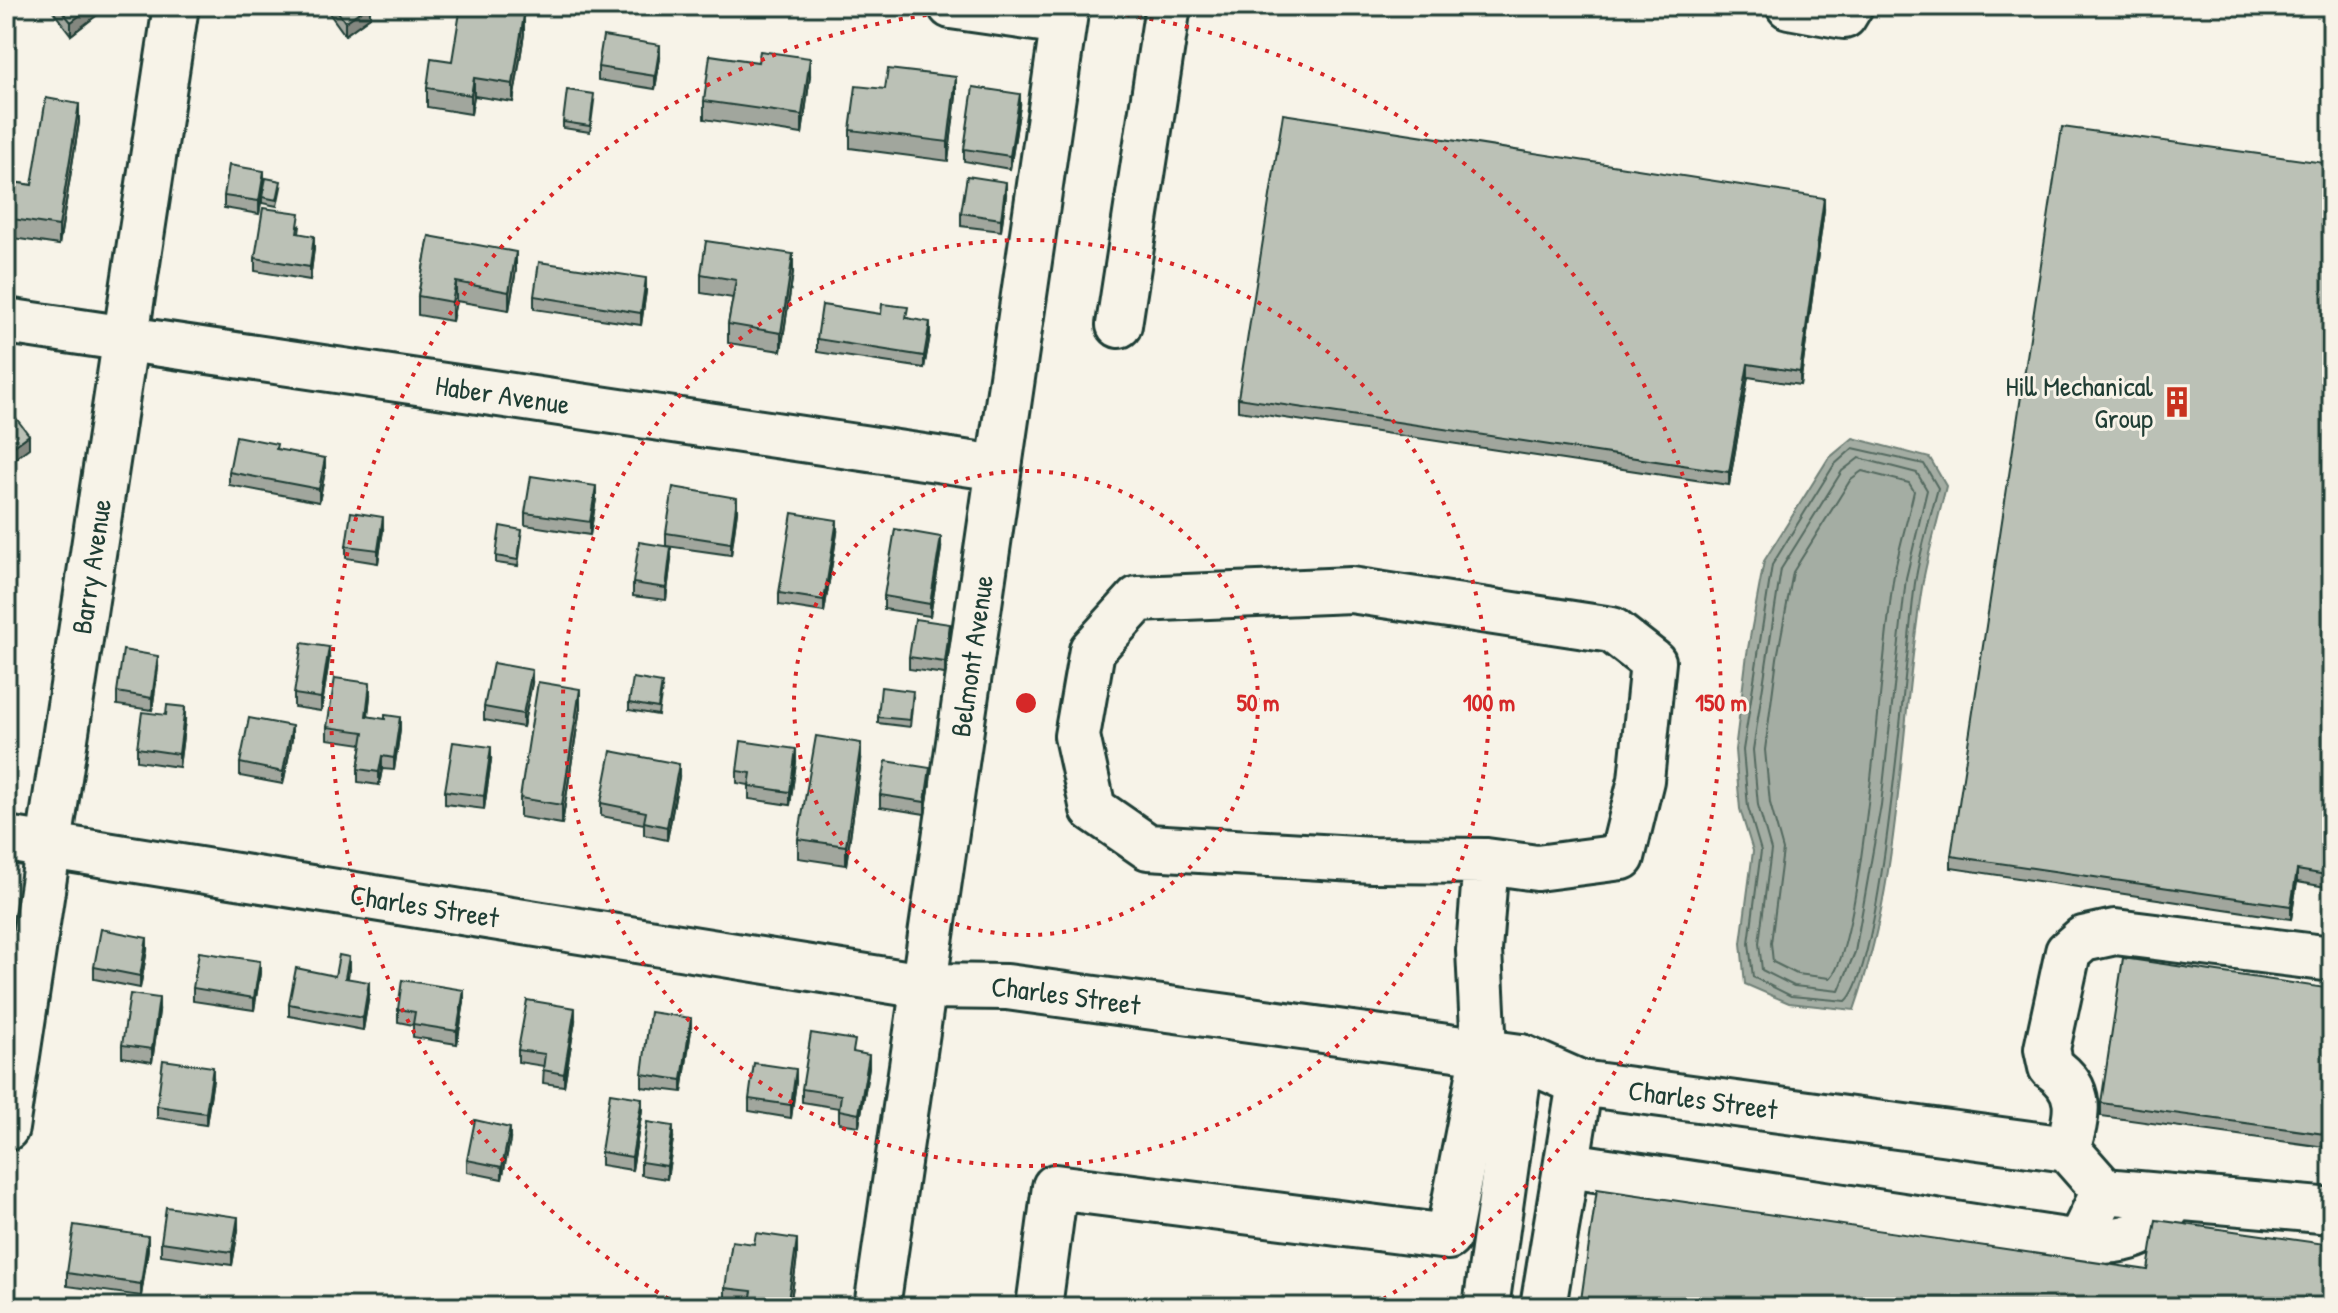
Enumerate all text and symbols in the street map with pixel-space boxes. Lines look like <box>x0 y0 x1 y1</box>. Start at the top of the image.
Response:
street label: Haber Avenue <box>433 366 572 423</box>
place label: Hill Mechanical Group <box>2005 367 2154 437</box>
building icon: Hill Mechanical Group <box>2160 385 2194 419</box>
street label: Barry Avenue <box>62 496 120 637</box>
street label: Belmont Avenue <box>941 572 1002 739</box>
text: 50 m <box>1237 686 1279 718</box>
text: 100 m <box>1463 686 1515 718</box>
text: 150 m <box>1695 686 1747 718</box>
centre of rings <box>1012 689 1040 717</box>
street label: Charles Street <box>348 875 502 937</box>
street label: Charles Street <box>991 968 1143 1024</box>
street label: Charles Street <box>1626 1071 1780 1129</box>

